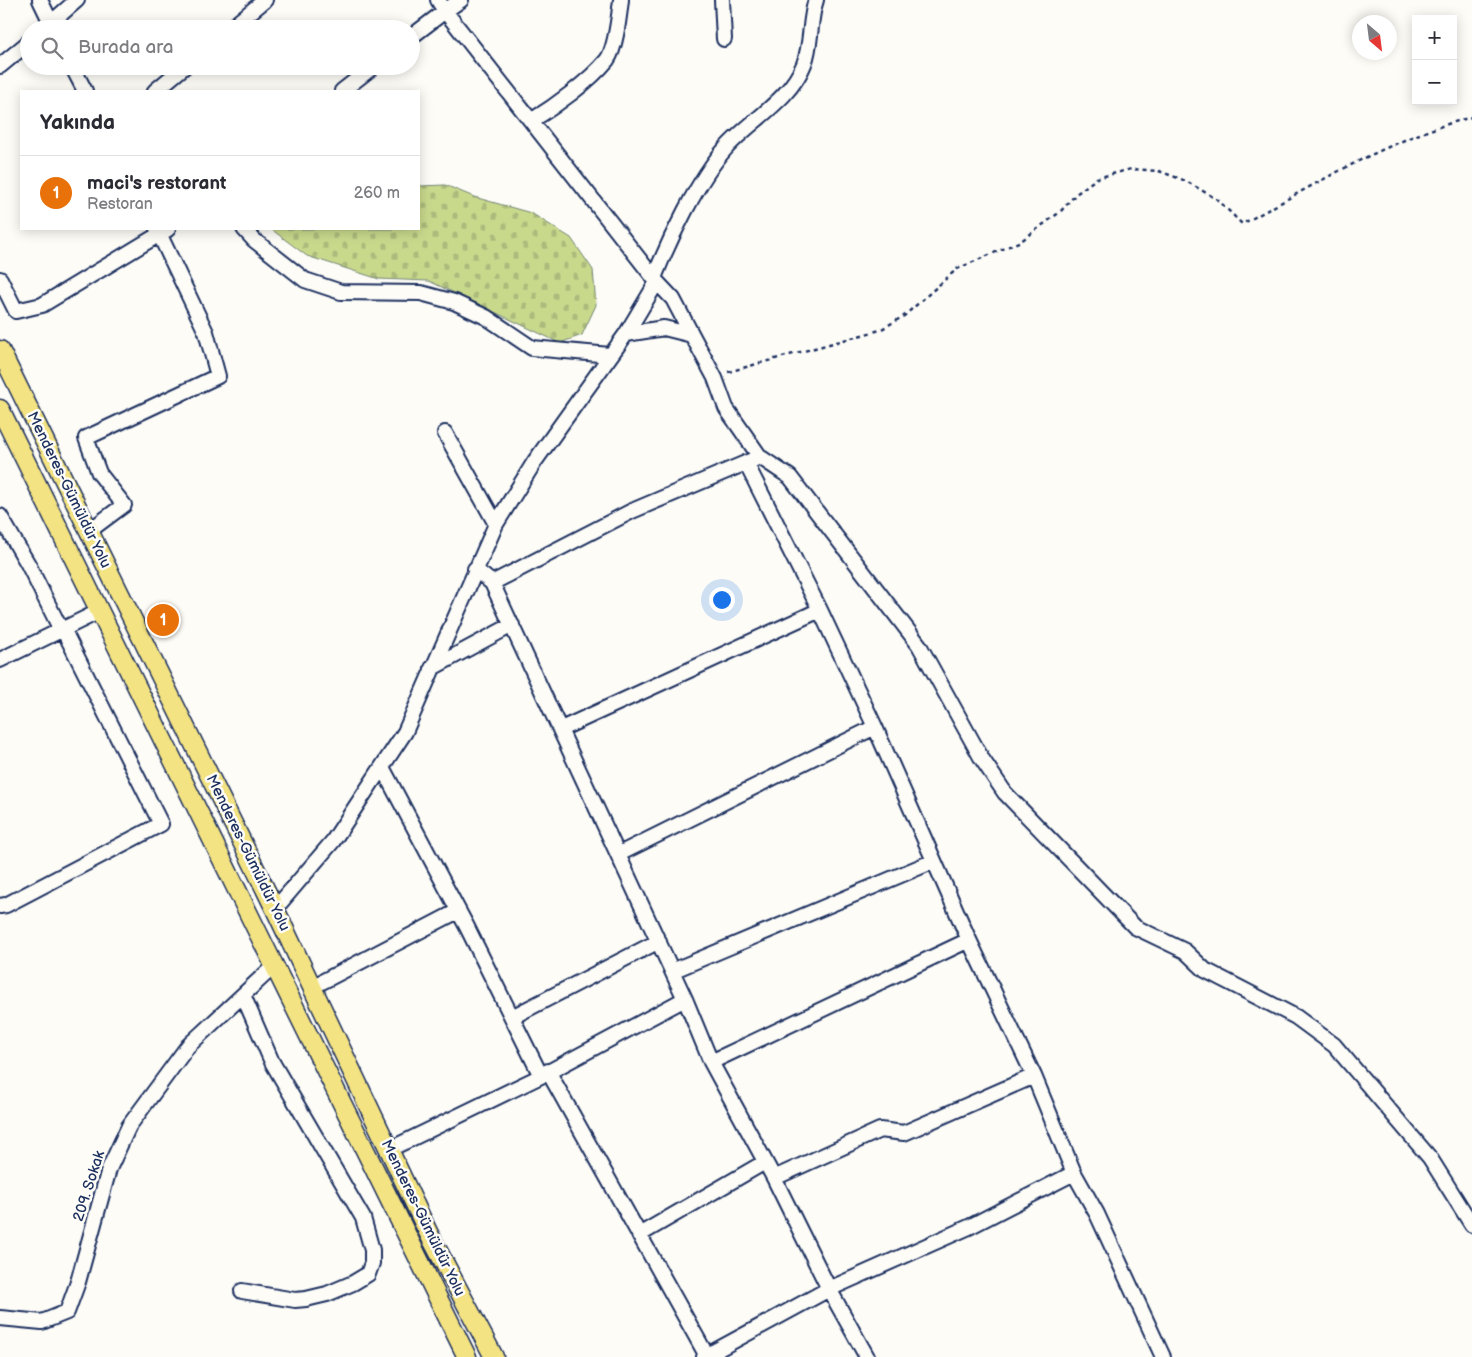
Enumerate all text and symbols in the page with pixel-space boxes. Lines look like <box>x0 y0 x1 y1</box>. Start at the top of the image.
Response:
north arrow <box>1352 15 1397 60</box>
map controls <box>1412 15 1457 105</box>
button: + <box>1412 15 1457 60</box>
search box <box>20 20 420 75</box>
icon: search <box>38 34 66 62</box>
text: Burada ara <box>78 36 174 59</box>
button: − <box>1412 60 1457 105</box>
text: Yakında <box>40 110 115 135</box>
text: maci's restorant <box>87 172 226 195</box>
text: 1 <box>53 184 59 203</box>
text: 260 m <box>354 184 400 203</box>
text: Restoran <box>87 195 153 214</box>
street label: Menderes-Gümüldür Yolu <box>23 409 115 571</box>
your location <box>709 587 735 613</box>
pin: 1 <box>147 601 179 639</box>
street label: Menderes-Gümüldür Yolu <box>202 772 294 934</box>
street label: Menderes-Gümüldür Yolu <box>377 1137 469 1299</box>
street label: 209. Sokak <box>69 1147 110 1224</box>

